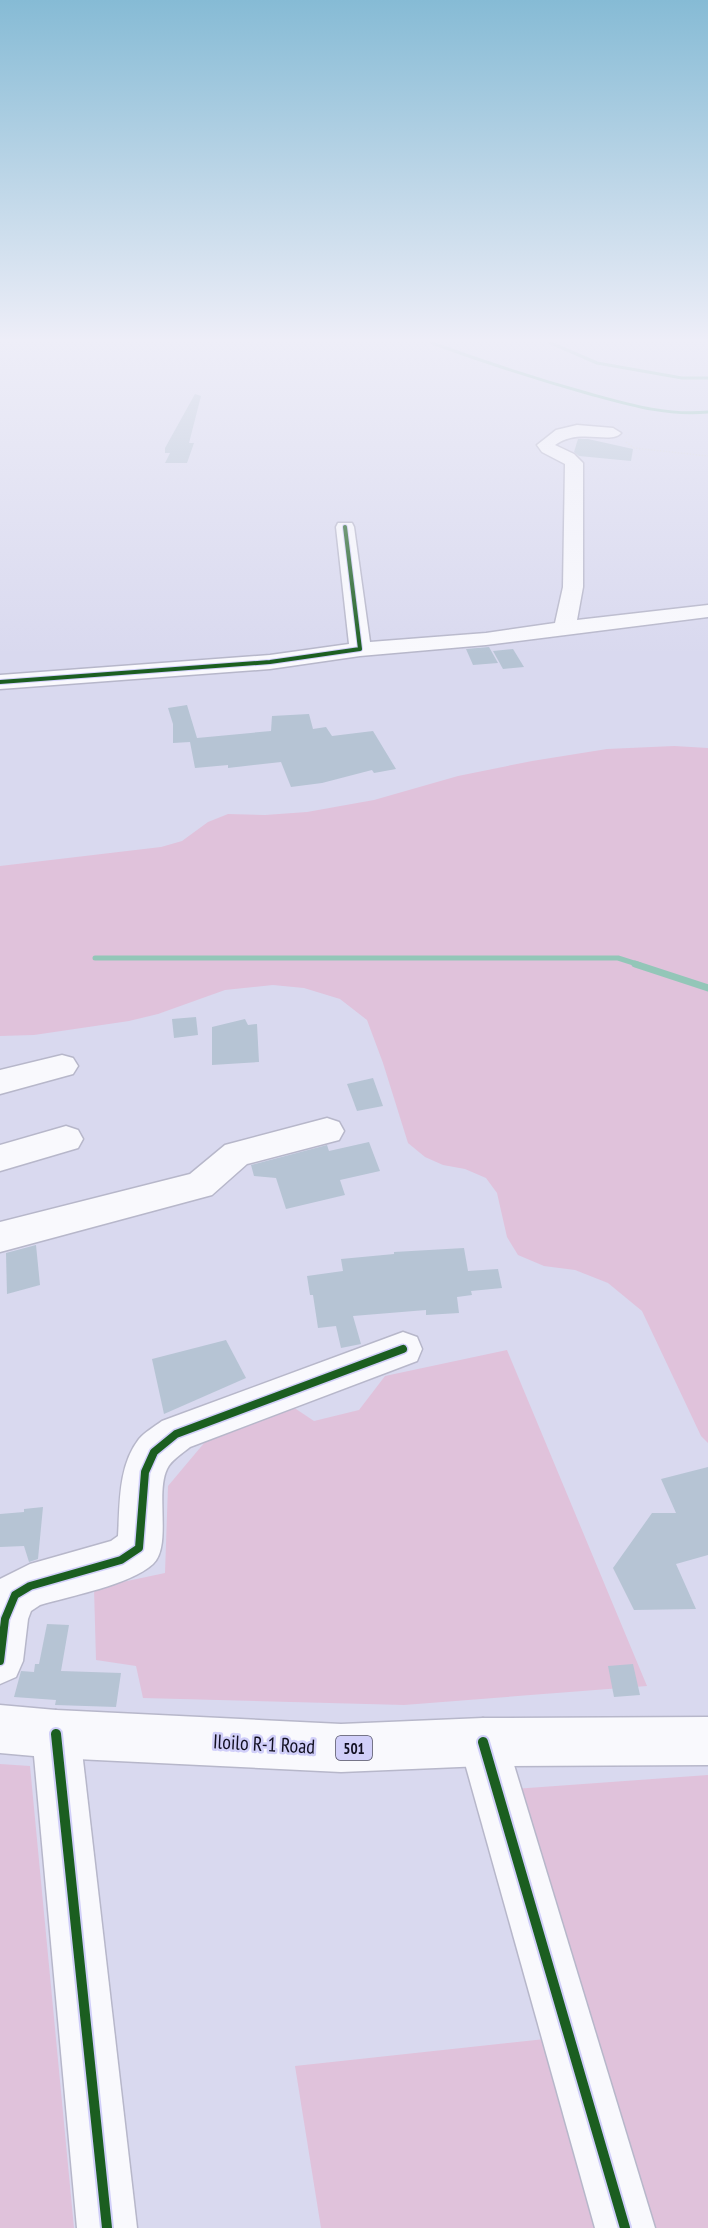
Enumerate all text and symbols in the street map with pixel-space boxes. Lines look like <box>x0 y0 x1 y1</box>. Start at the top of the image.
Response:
street label: Iloilo R-1 Road <box>212 1728 316 1760</box>
road number: 501 <box>336 1736 372 1760</box>

